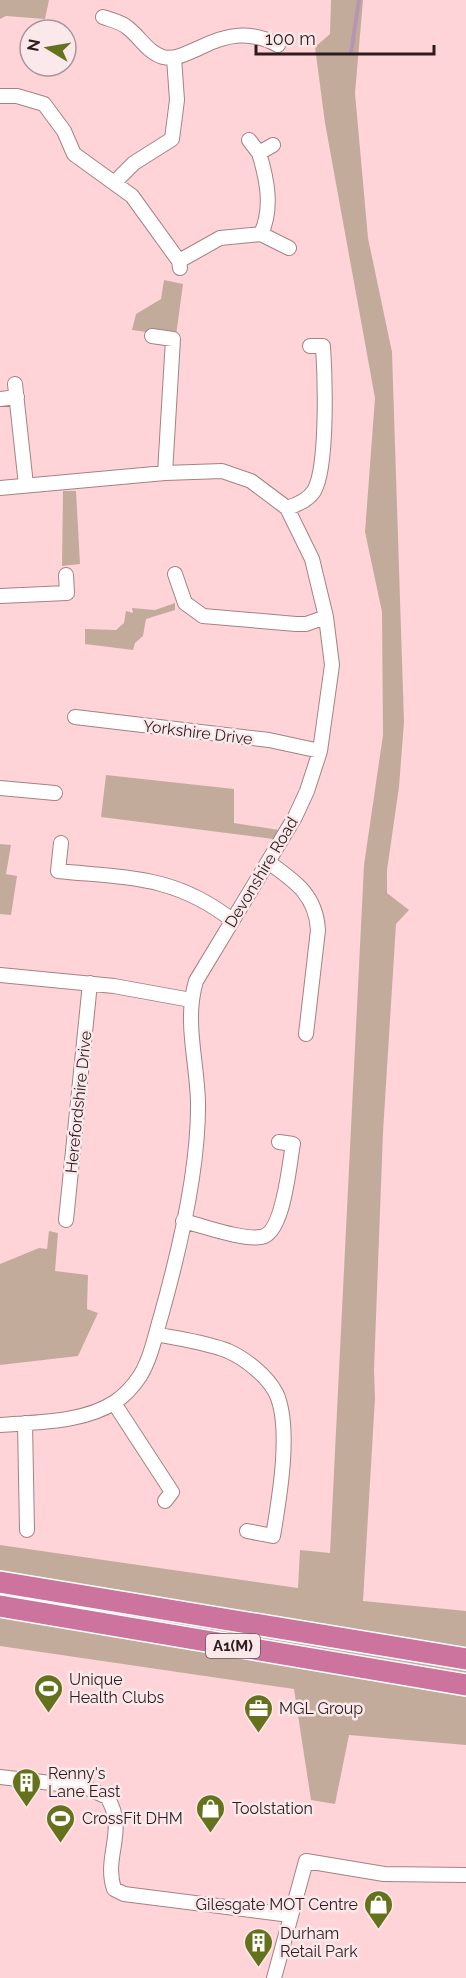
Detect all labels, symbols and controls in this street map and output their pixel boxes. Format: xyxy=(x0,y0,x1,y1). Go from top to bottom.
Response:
north arrow xyxy=(18,18,78,78)
scale bar xyxy=(256,18,434,56)
text: 100 m xyxy=(265,28,316,49)
text: N xyxy=(23,37,44,53)
street label: Yorkshire Drive xyxy=(142,716,254,749)
street label: Devonshire Road xyxy=(221,814,302,931)
street label: Herefordshire Drive xyxy=(62,1030,95,1174)
road number: A1(M) xyxy=(206,1634,260,1658)
place label: Unique Health Clubs xyxy=(69,1670,165,1707)
sports icon: Unique Health Clubs xyxy=(32,1672,64,1714)
office icon: MGL Group xyxy=(242,1692,274,1734)
place label: MGL Group xyxy=(279,1699,363,1718)
place label: Renny's Lane East xyxy=(48,1764,121,1801)
building icon: Renny's Lane East xyxy=(11,1766,43,1808)
shop icon: Toolstation xyxy=(195,1792,227,1834)
place label: Toolstation xyxy=(232,1799,313,1818)
sports icon: CrossFit DHM xyxy=(45,1802,77,1844)
place label: CrossFit DHM xyxy=(82,1809,183,1828)
shop icon: Gilesgate MOT Centre xyxy=(363,1888,395,1930)
place label: Gilesgate MOT Centre xyxy=(196,1895,358,1914)
place label: Durham Retail Park xyxy=(280,1924,358,1961)
building icon: Durham Retail Park xyxy=(243,1926,275,1968)

